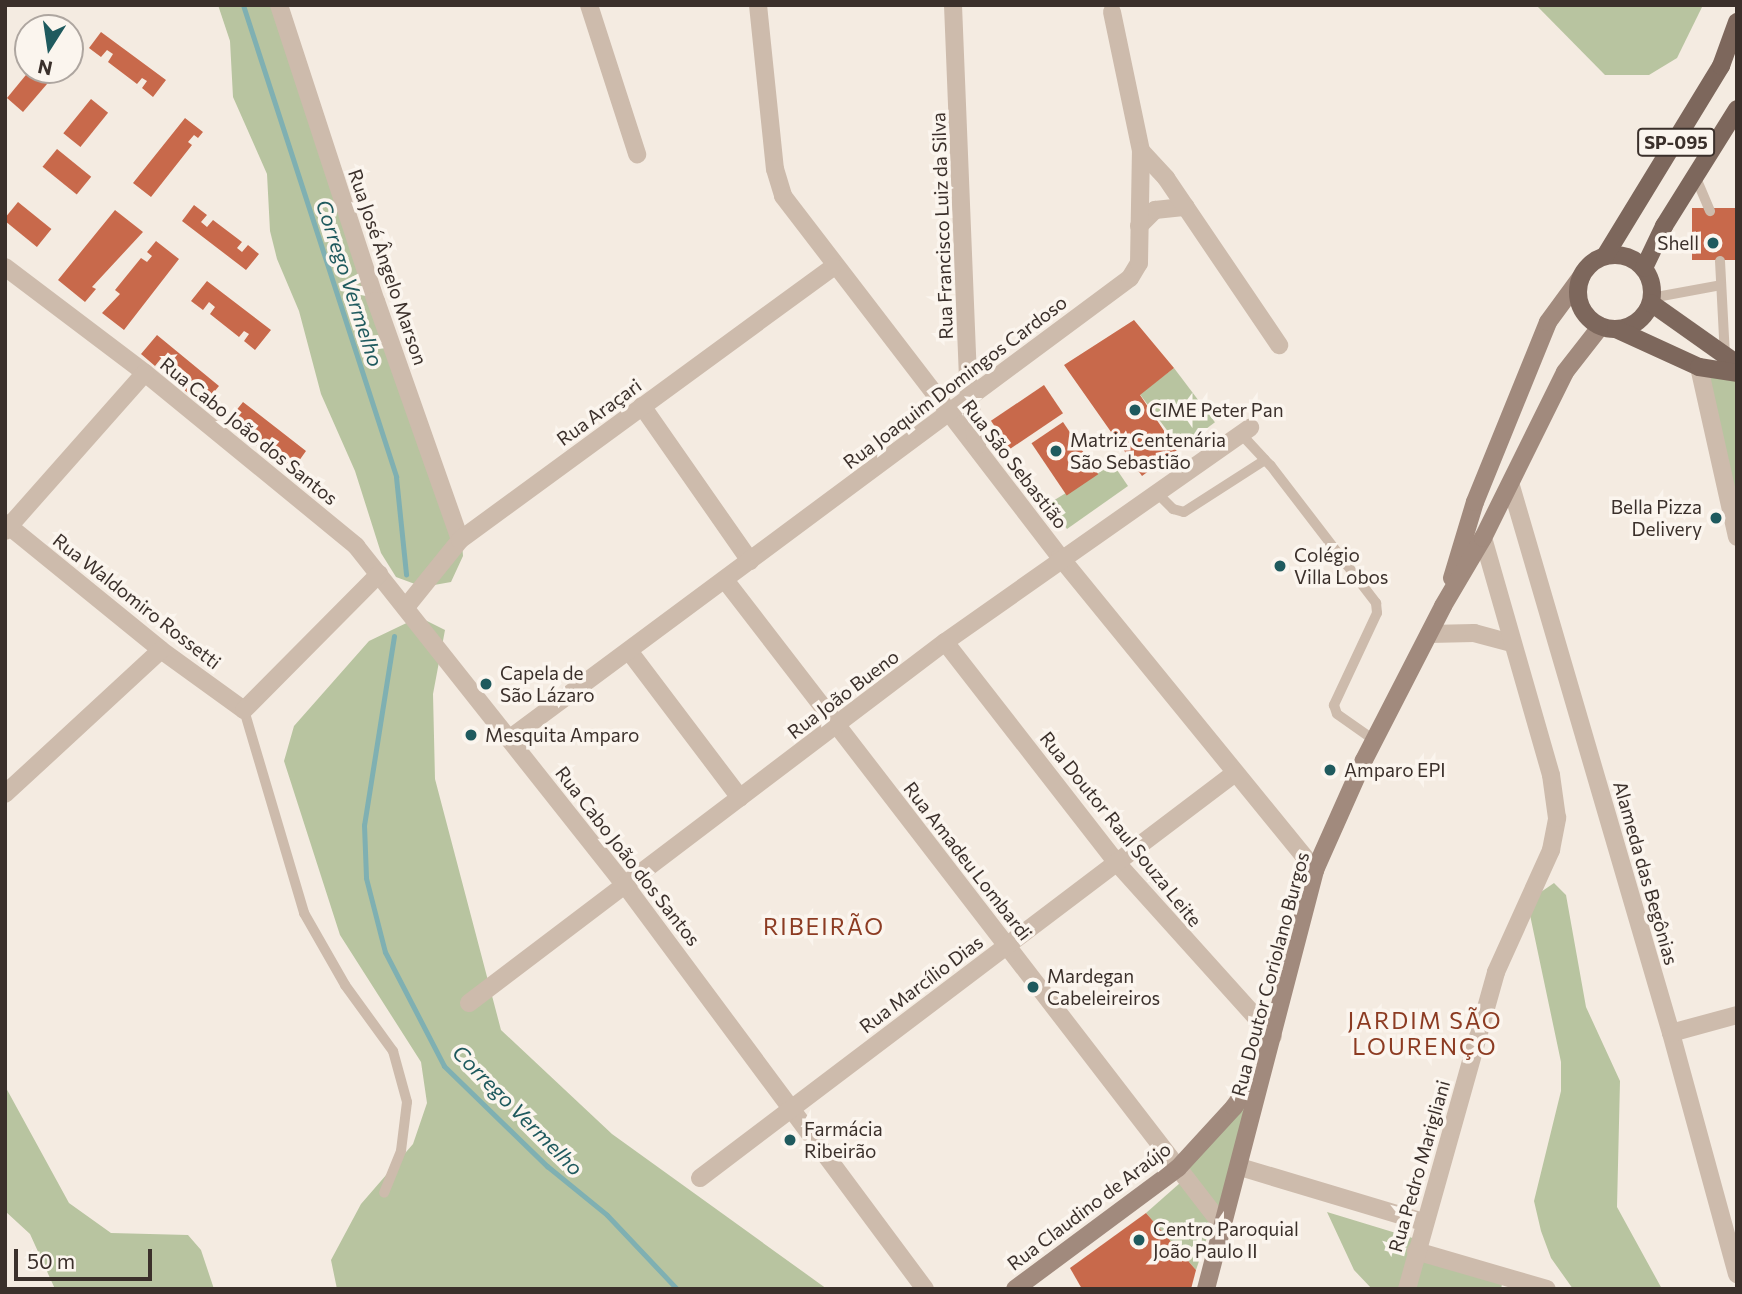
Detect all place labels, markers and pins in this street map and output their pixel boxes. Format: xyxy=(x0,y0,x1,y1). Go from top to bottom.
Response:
place label: Shell xyxy=(1657,232,1699,254)
marker: Shell xyxy=(1705,235,1721,251)
place label: CIME Peter Pan xyxy=(1149,399,1284,421)
marker: CIME Peter Pan xyxy=(1127,402,1143,418)
place label: Matriz Centenária São Sebastião xyxy=(1070,429,1226,473)
marker: Matriz Centenária São Sebastião xyxy=(1048,443,1064,459)
place label: Bella Pizza Delivery xyxy=(1611,496,1702,540)
marker: Bella Pizza Delivery xyxy=(1708,510,1724,526)
place label: Colégio Villa Lobos xyxy=(1294,544,1388,588)
marker: Colégio Villa Lobos xyxy=(1272,558,1288,574)
place label: Capela de São Lázaro xyxy=(500,662,595,706)
marker: Capela de São Lázaro xyxy=(478,676,494,692)
place label: Mesquita Amparo xyxy=(485,724,639,746)
marker: Mesquita Amparo xyxy=(463,727,479,743)
place label: Amparo EPI xyxy=(1344,759,1446,781)
marker: Amparo EPI xyxy=(1322,762,1338,778)
place label: Mardegan Cabeleireiros xyxy=(1047,965,1160,1009)
marker: Mardegan Cabeleireiros xyxy=(1025,979,1041,995)
place label: Farmácia Ribeirão xyxy=(804,1118,883,1162)
marker: Farmácia Ribeirão xyxy=(782,1132,798,1148)
place label: Centro Paroquial João Paulo II xyxy=(1153,1218,1299,1262)
marker: Centro Paroquial João Paulo II xyxy=(1131,1232,1147,1248)

